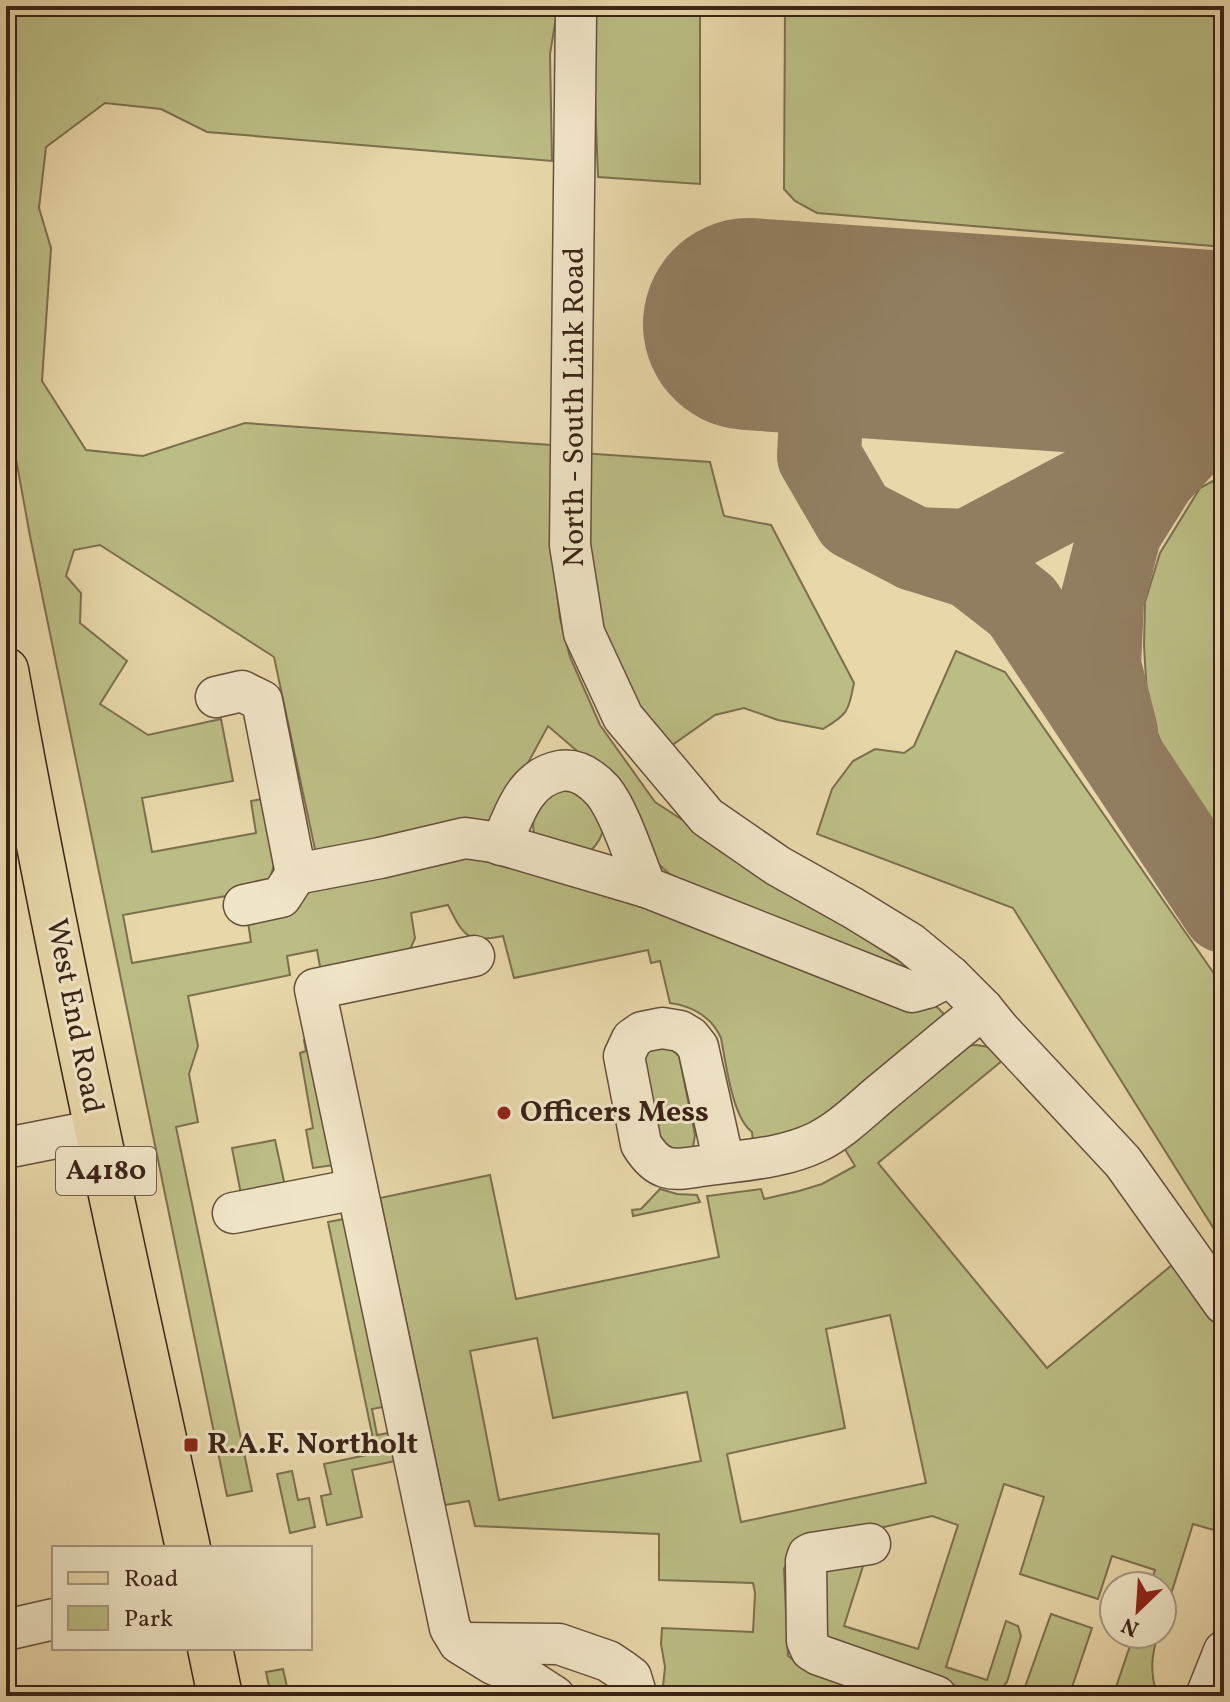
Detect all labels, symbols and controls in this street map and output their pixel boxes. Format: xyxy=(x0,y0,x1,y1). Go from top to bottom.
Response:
street label: North - South Link Road xyxy=(554,247,596,567)
street label: West End Road xyxy=(35,915,113,1117)
place label: Officers Mess xyxy=(520,1092,709,1134)
marker: Officers Mess xyxy=(495,1104,513,1122)
road number: A4180 xyxy=(56,1147,156,1195)
place label: R.A.F. Northolt xyxy=(207,1424,418,1466)
marker: R.A.F. Northolt xyxy=(182,1436,200,1454)
legend xyxy=(52,1546,312,1650)
text: Road xyxy=(124,1563,178,1597)
north arrow xyxy=(1098,1570,1178,1650)
text: Park xyxy=(124,1603,173,1637)
text: N xyxy=(1117,1608,1144,1643)

